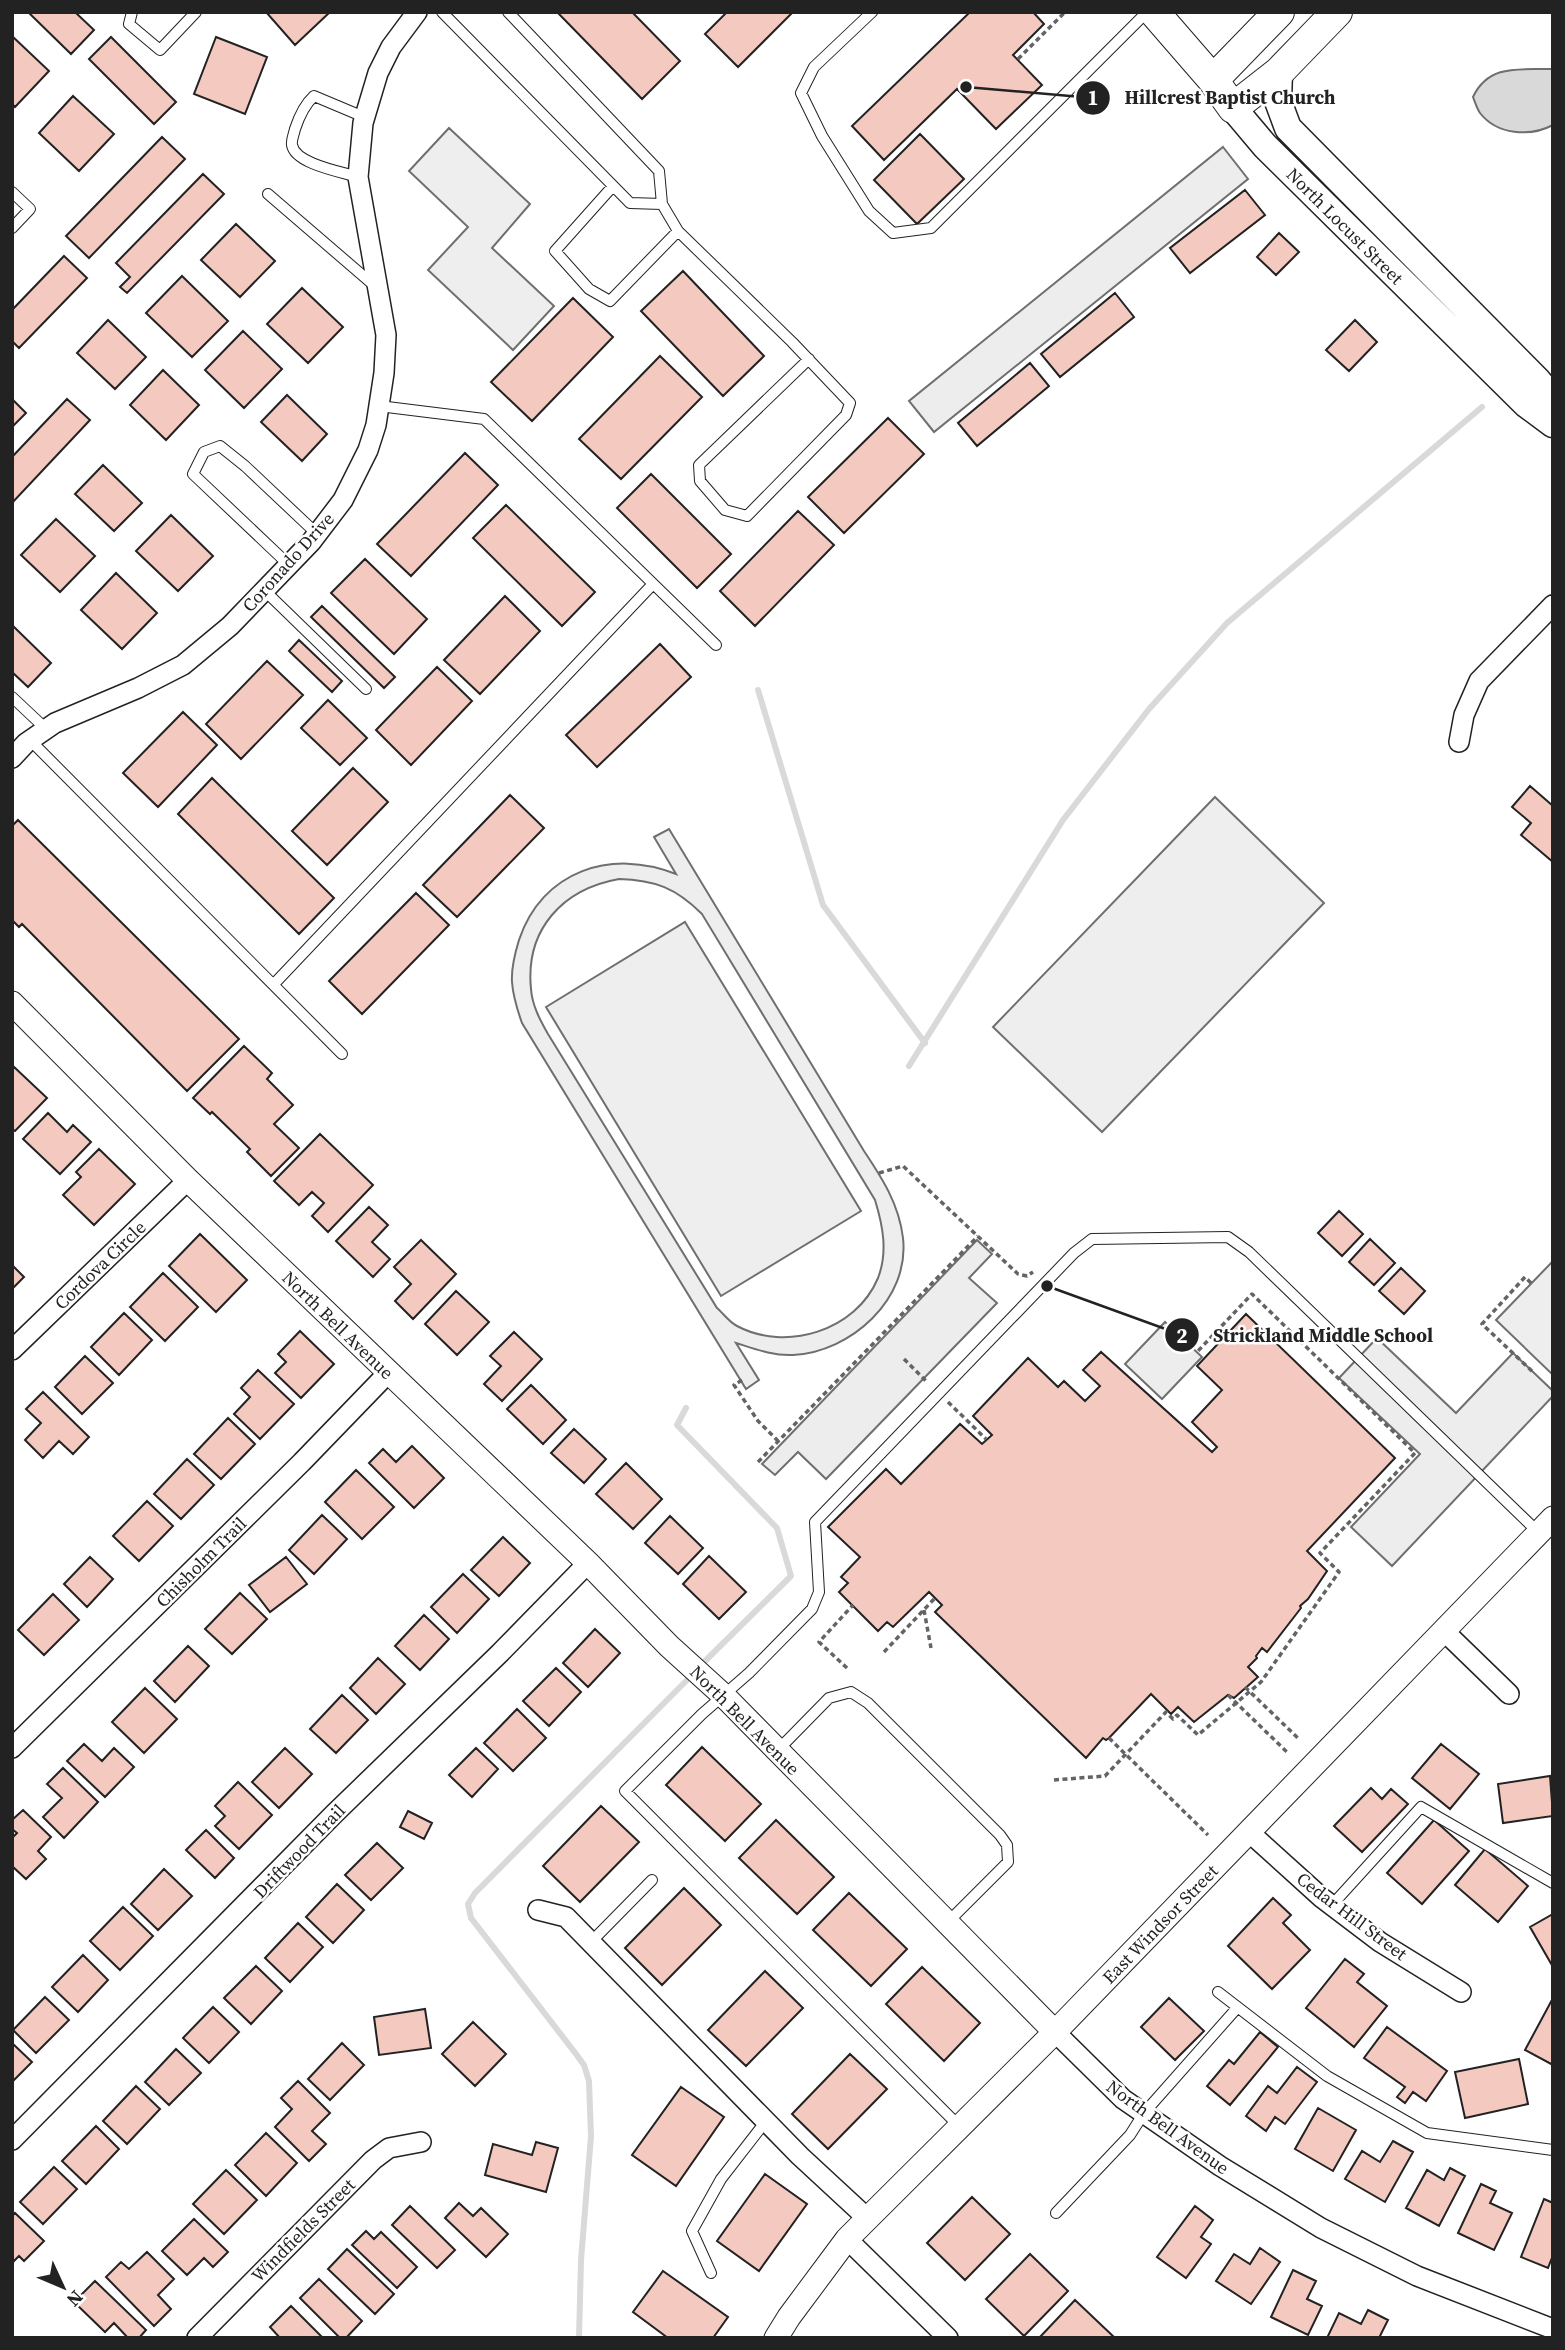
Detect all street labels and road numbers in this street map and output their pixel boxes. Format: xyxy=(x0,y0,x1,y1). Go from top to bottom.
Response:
street label: North Locust Street xyxy=(1281,162,1409,290)
street label: Coronado Drive xyxy=(236,507,340,617)
street label: Cordova Circle xyxy=(49,1215,151,1315)
street label: North Bell Avenue xyxy=(277,1265,399,1385)
street label: Chisholm Trail xyxy=(150,1511,252,1613)
street label: North Bell Avenue xyxy=(685,1660,805,1780)
street label: Driftwood Trail xyxy=(248,1798,350,1904)
street label: East Windsor Street xyxy=(1097,1859,1224,1989)
street label: Cedar Hill Street xyxy=(1292,1866,1413,1966)
street label: North Bell Avenue xyxy=(1102,2074,1234,2180)
street label: Windfields Street xyxy=(246,2172,361,2287)

